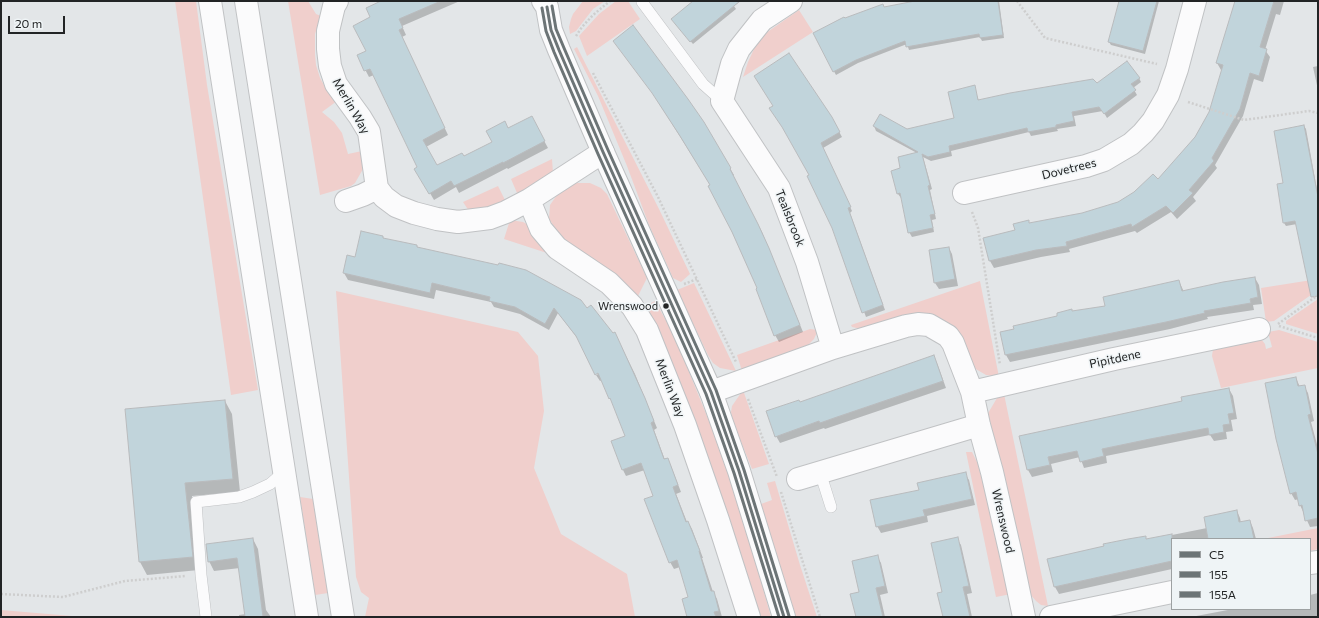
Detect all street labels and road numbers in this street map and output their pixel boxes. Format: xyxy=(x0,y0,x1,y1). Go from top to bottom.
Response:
street label: Merlin Way xyxy=(329,76,373,136)
street label: Dovetrees xyxy=(1040,155,1098,183)
street label: Tealsbrook xyxy=(772,187,808,249)
street label: Pipitdene xyxy=(1088,347,1142,371)
street label: Merlin Way xyxy=(652,357,688,419)
street label: Wrenswood xyxy=(989,488,1017,554)

